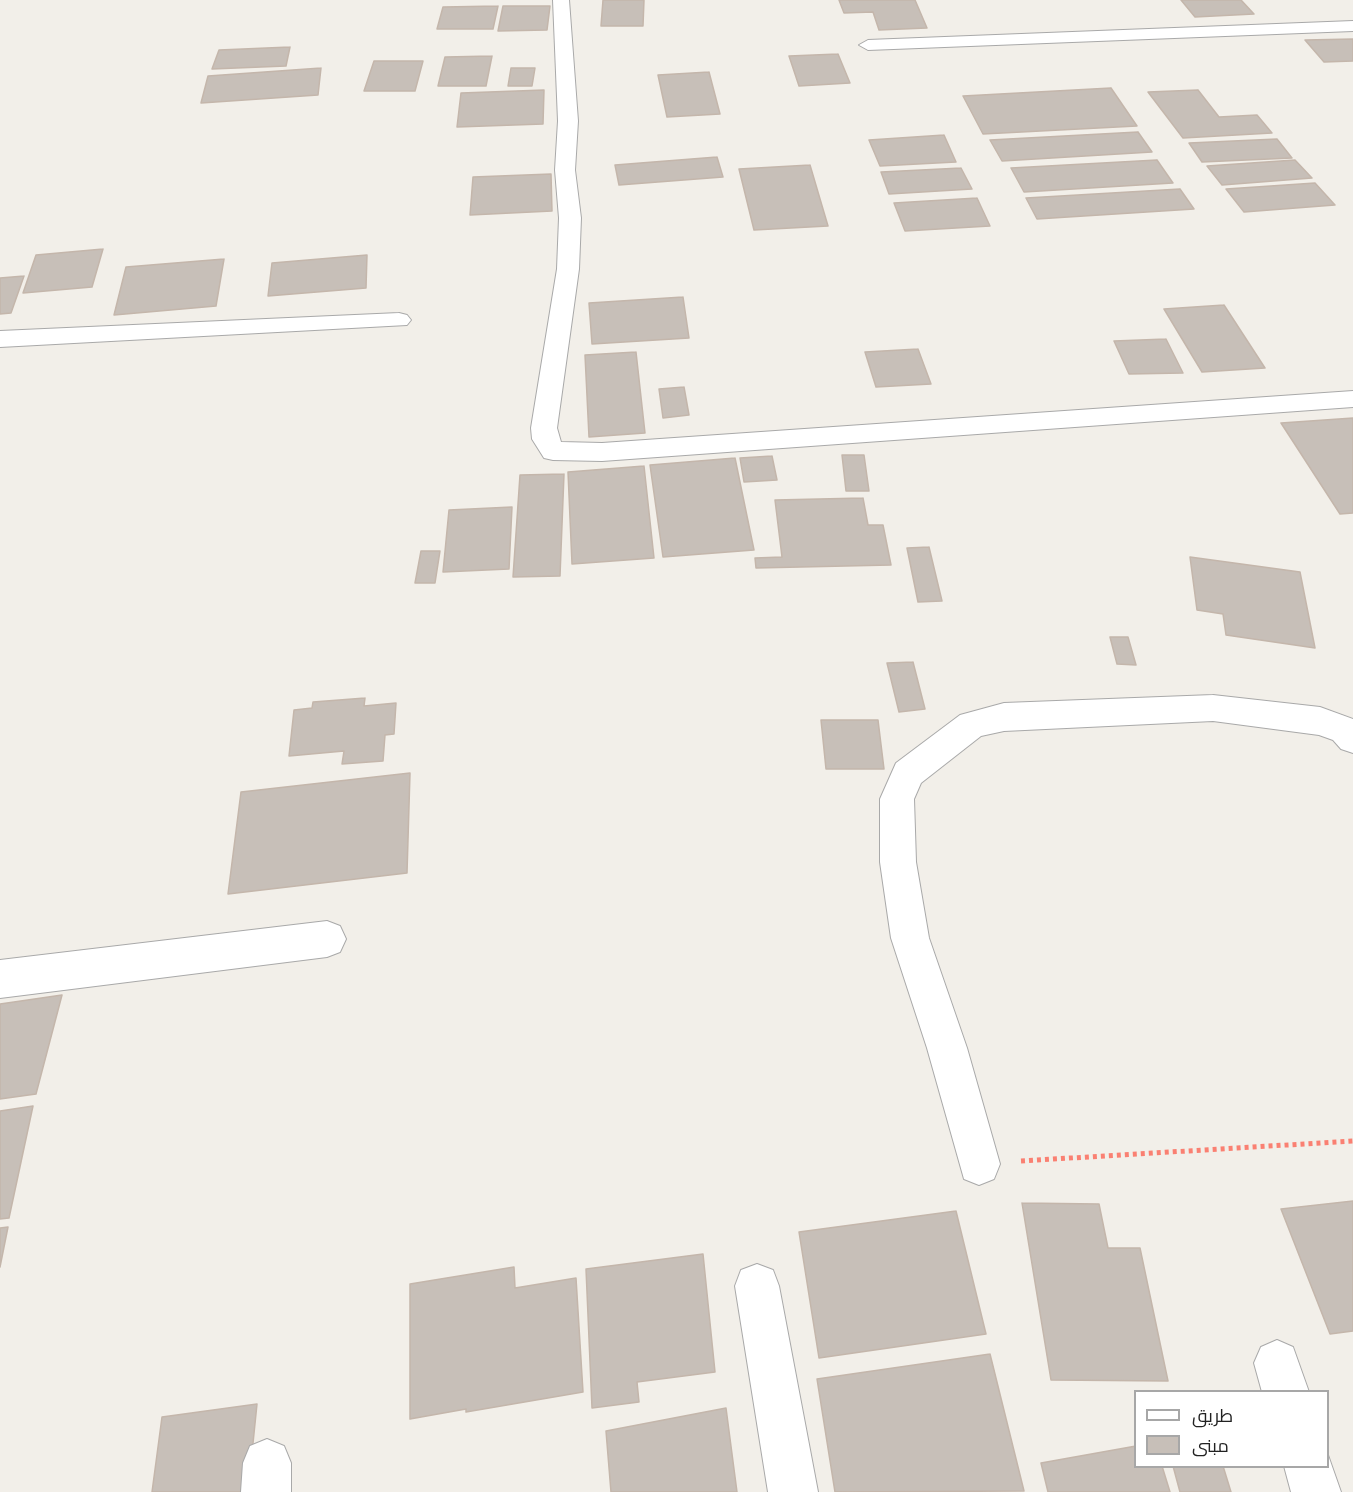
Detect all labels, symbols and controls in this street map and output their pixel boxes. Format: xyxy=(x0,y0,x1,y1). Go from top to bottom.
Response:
legend xyxy=(1134,1390,1329,1468)
text: طريق xyxy=(1192,1404,1233,1427)
text: مبنى xyxy=(1192,1434,1229,1457)

